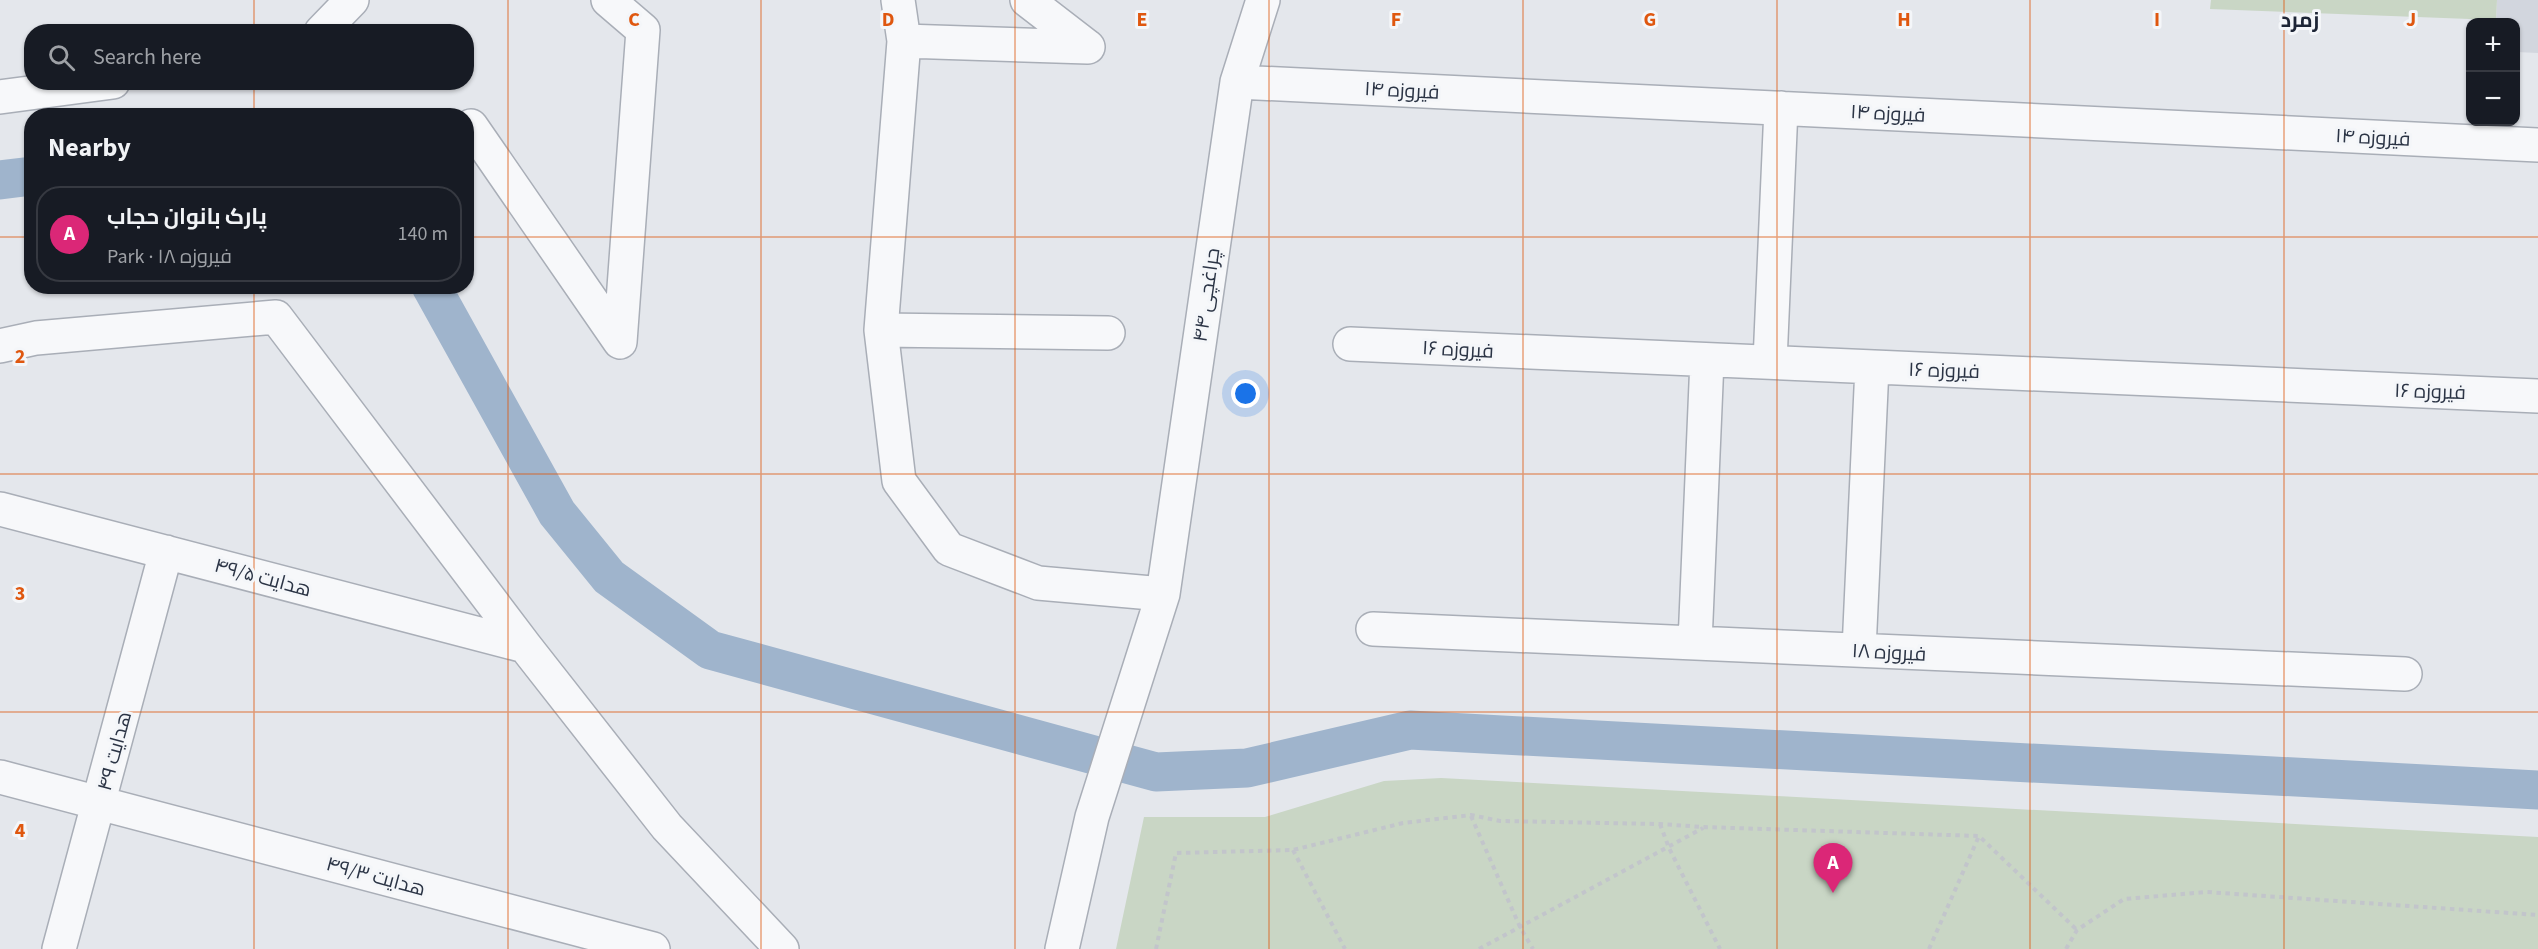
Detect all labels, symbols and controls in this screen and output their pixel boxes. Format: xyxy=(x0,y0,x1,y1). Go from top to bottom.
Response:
district label: زمرد xyxy=(2281,5,2319,35)
text: C xyxy=(628,6,640,34)
text: D xyxy=(882,6,894,34)
text: E xyxy=(1137,6,1147,34)
text: F xyxy=(1391,6,1401,34)
text: G xyxy=(1644,6,1656,34)
text: H xyxy=(1897,6,1911,34)
text: I xyxy=(2154,6,2160,34)
text: J xyxy=(2406,6,2416,34)
map controls xyxy=(2466,18,2520,126)
button: + xyxy=(2466,18,2520,72)
search box xyxy=(24,24,474,90)
icon: search xyxy=(45,41,78,74)
text: Search here xyxy=(93,41,201,73)
button: − xyxy=(2466,72,2520,126)
street label: فیروزه ۱۴ xyxy=(1364,75,1440,107)
street label: فیروزه ۱۴ xyxy=(1850,98,1926,130)
street label: فیروزه ۱۴ xyxy=(2335,122,2411,154)
text: Nearby xyxy=(48,129,131,166)
text: پارک بانوان حجاب xyxy=(107,201,267,233)
text: A xyxy=(64,220,75,248)
text: 140 m xyxy=(398,220,448,248)
text: Park · فیروزه ۱۸ xyxy=(107,243,232,271)
street label: چراغچی ۴۴ xyxy=(1187,246,1227,344)
street label: فیروزه ۱۶ xyxy=(1421,334,1494,366)
text: 2 xyxy=(15,343,25,371)
street label: فیروزه ۱۶ xyxy=(1908,356,1980,386)
street label: فیروزه ۱۶ xyxy=(2394,377,2466,407)
your location xyxy=(1231,379,1260,408)
street label: هدایت ۴۹/۵ xyxy=(211,552,314,604)
text: 3 xyxy=(15,580,25,608)
street label: فیروزه ۱۸ xyxy=(1851,637,1927,669)
street label: هدایت ۴۹ xyxy=(91,708,139,794)
text: 4 xyxy=(15,817,26,845)
pin: A xyxy=(1814,844,1852,893)
street label: هدایت ۴۹/۳ xyxy=(323,850,429,904)

